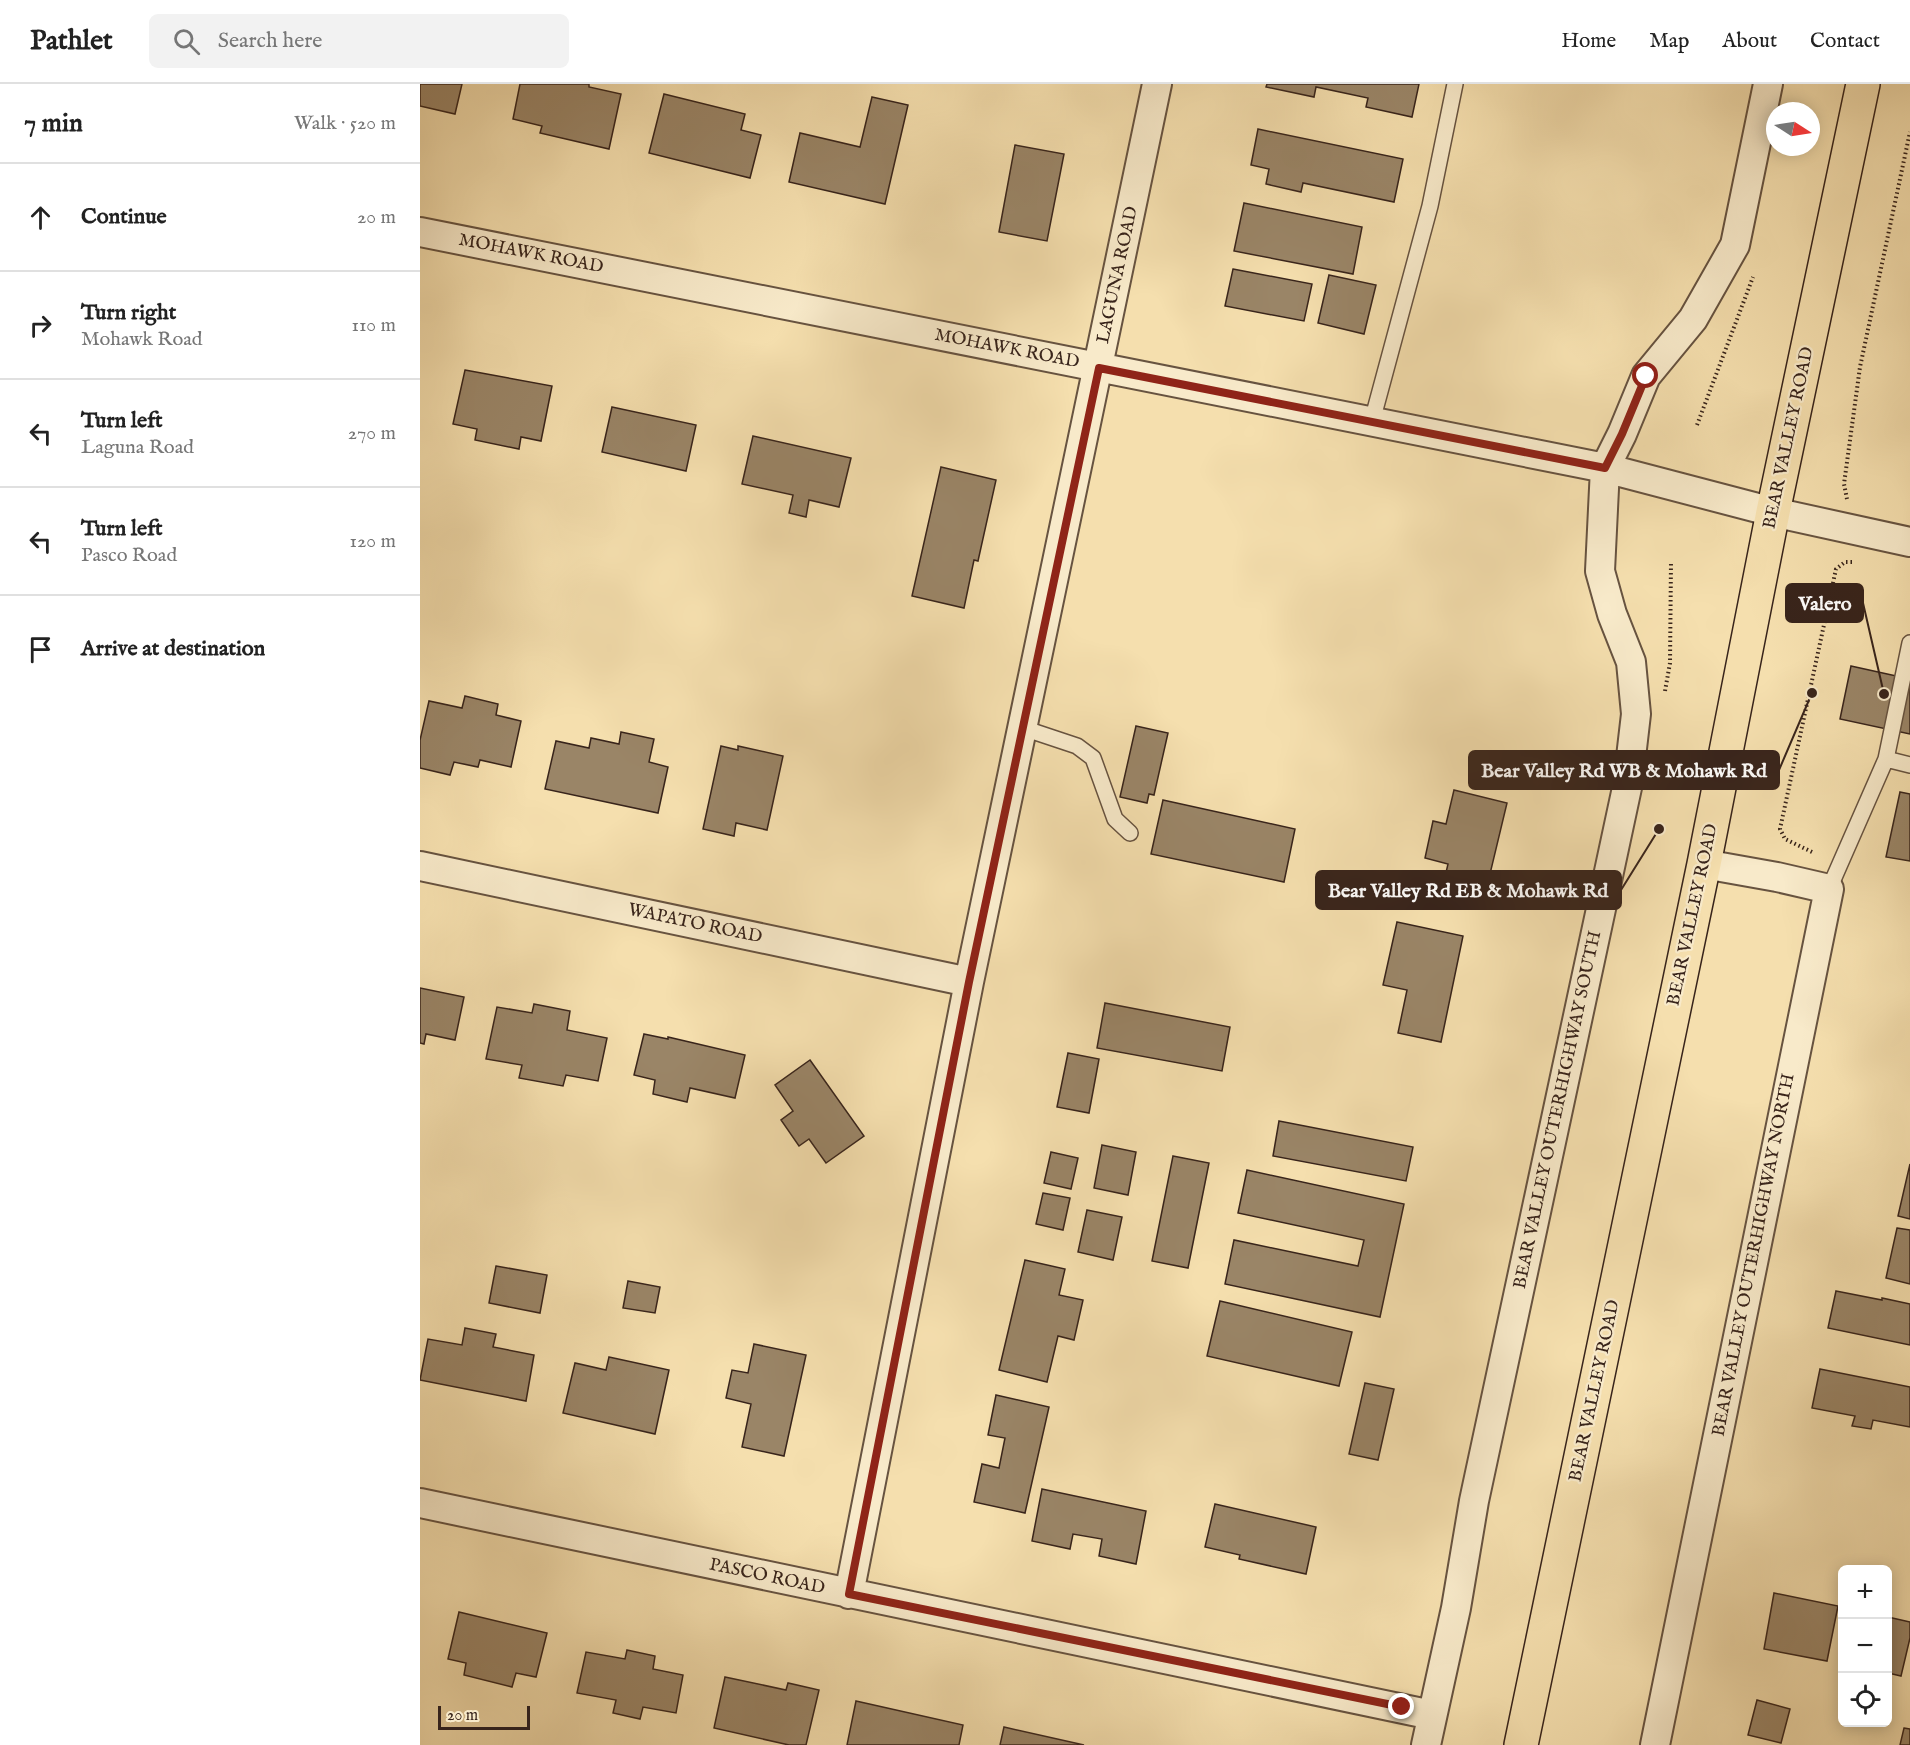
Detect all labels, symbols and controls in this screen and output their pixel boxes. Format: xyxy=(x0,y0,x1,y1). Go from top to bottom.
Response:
search box xyxy=(149,14,569,68)
text: Pathlet xyxy=(30,24,113,59)
icon: search xyxy=(170,25,203,58)
text: Search here xyxy=(218,27,322,55)
text: Home xyxy=(1561,28,1616,55)
text: Map xyxy=(1649,28,1689,55)
text: About xyxy=(1722,28,1777,55)
text: Contact xyxy=(1810,28,1880,55)
north arrow xyxy=(1766,102,1820,156)
text: 7 min xyxy=(24,107,83,140)
text: Walk · 520 m xyxy=(294,111,396,136)
icon: ahead xyxy=(24,201,57,234)
text: Continue xyxy=(81,203,167,231)
street label: LAGUNA ROAD xyxy=(1092,204,1144,346)
text: 20 m xyxy=(357,205,396,230)
street label: MOHAWK ROAD xyxy=(457,229,605,279)
text: Turn right xyxy=(81,299,176,327)
icon: right xyxy=(24,309,57,342)
text: 110 m xyxy=(352,313,396,338)
street label: MOHAWK ROAD xyxy=(933,324,1081,374)
text: Mohawk Road xyxy=(81,327,203,352)
street label: BEAR VALLEY ROAD xyxy=(1758,345,1820,531)
route start xyxy=(1632,362,1658,388)
text: Turn left xyxy=(81,407,163,435)
icon: left xyxy=(24,417,57,450)
text: 270 m xyxy=(348,421,396,446)
text: Laguna Road xyxy=(81,435,194,460)
text: Turn left xyxy=(81,515,163,543)
icon: left xyxy=(24,525,57,558)
text: 120 m xyxy=(350,529,396,554)
text: Pasco Road xyxy=(81,543,177,568)
callout: Valero xyxy=(1786,584,1863,622)
text: Valero xyxy=(1797,592,1852,617)
icon: arrive xyxy=(24,633,57,666)
text: Arrive at destination xyxy=(81,635,265,663)
callout: Bear Valley Rd WB & Mohawk Rd xyxy=(1469,751,1779,789)
text: Bear Valley Rd WB & Mohawk Rd xyxy=(1481,759,1768,784)
street label: BEAR VALLEY ROAD xyxy=(1662,822,1724,1008)
callout: Bear Valley Rd EB & Mohawk Rd xyxy=(1316,871,1621,909)
text: Bear Valley Rd EB & Mohawk Rd xyxy=(1328,879,1610,904)
street label: WAPATO ROAD xyxy=(626,899,764,949)
street label: BEAR VALLEY OUTERHIGHWAY SOUTH xyxy=(1509,929,1607,1291)
street label: BEAR VALLEY OUTERHIGHWAY NORTH xyxy=(1707,1071,1801,1439)
street label: BEAR VALLEY ROAD xyxy=(1564,1298,1626,1484)
street label: PASCO ROAD xyxy=(707,1554,827,1600)
map controls xyxy=(1838,1565,1892,1727)
button: + xyxy=(1838,1565,1892,1619)
button: − xyxy=(1838,1619,1892,1673)
button: locate xyxy=(1838,1673,1892,1727)
route end xyxy=(1388,1693,1414,1719)
scale bar xyxy=(438,1703,530,1730)
text: 20 m xyxy=(447,1706,478,1726)

